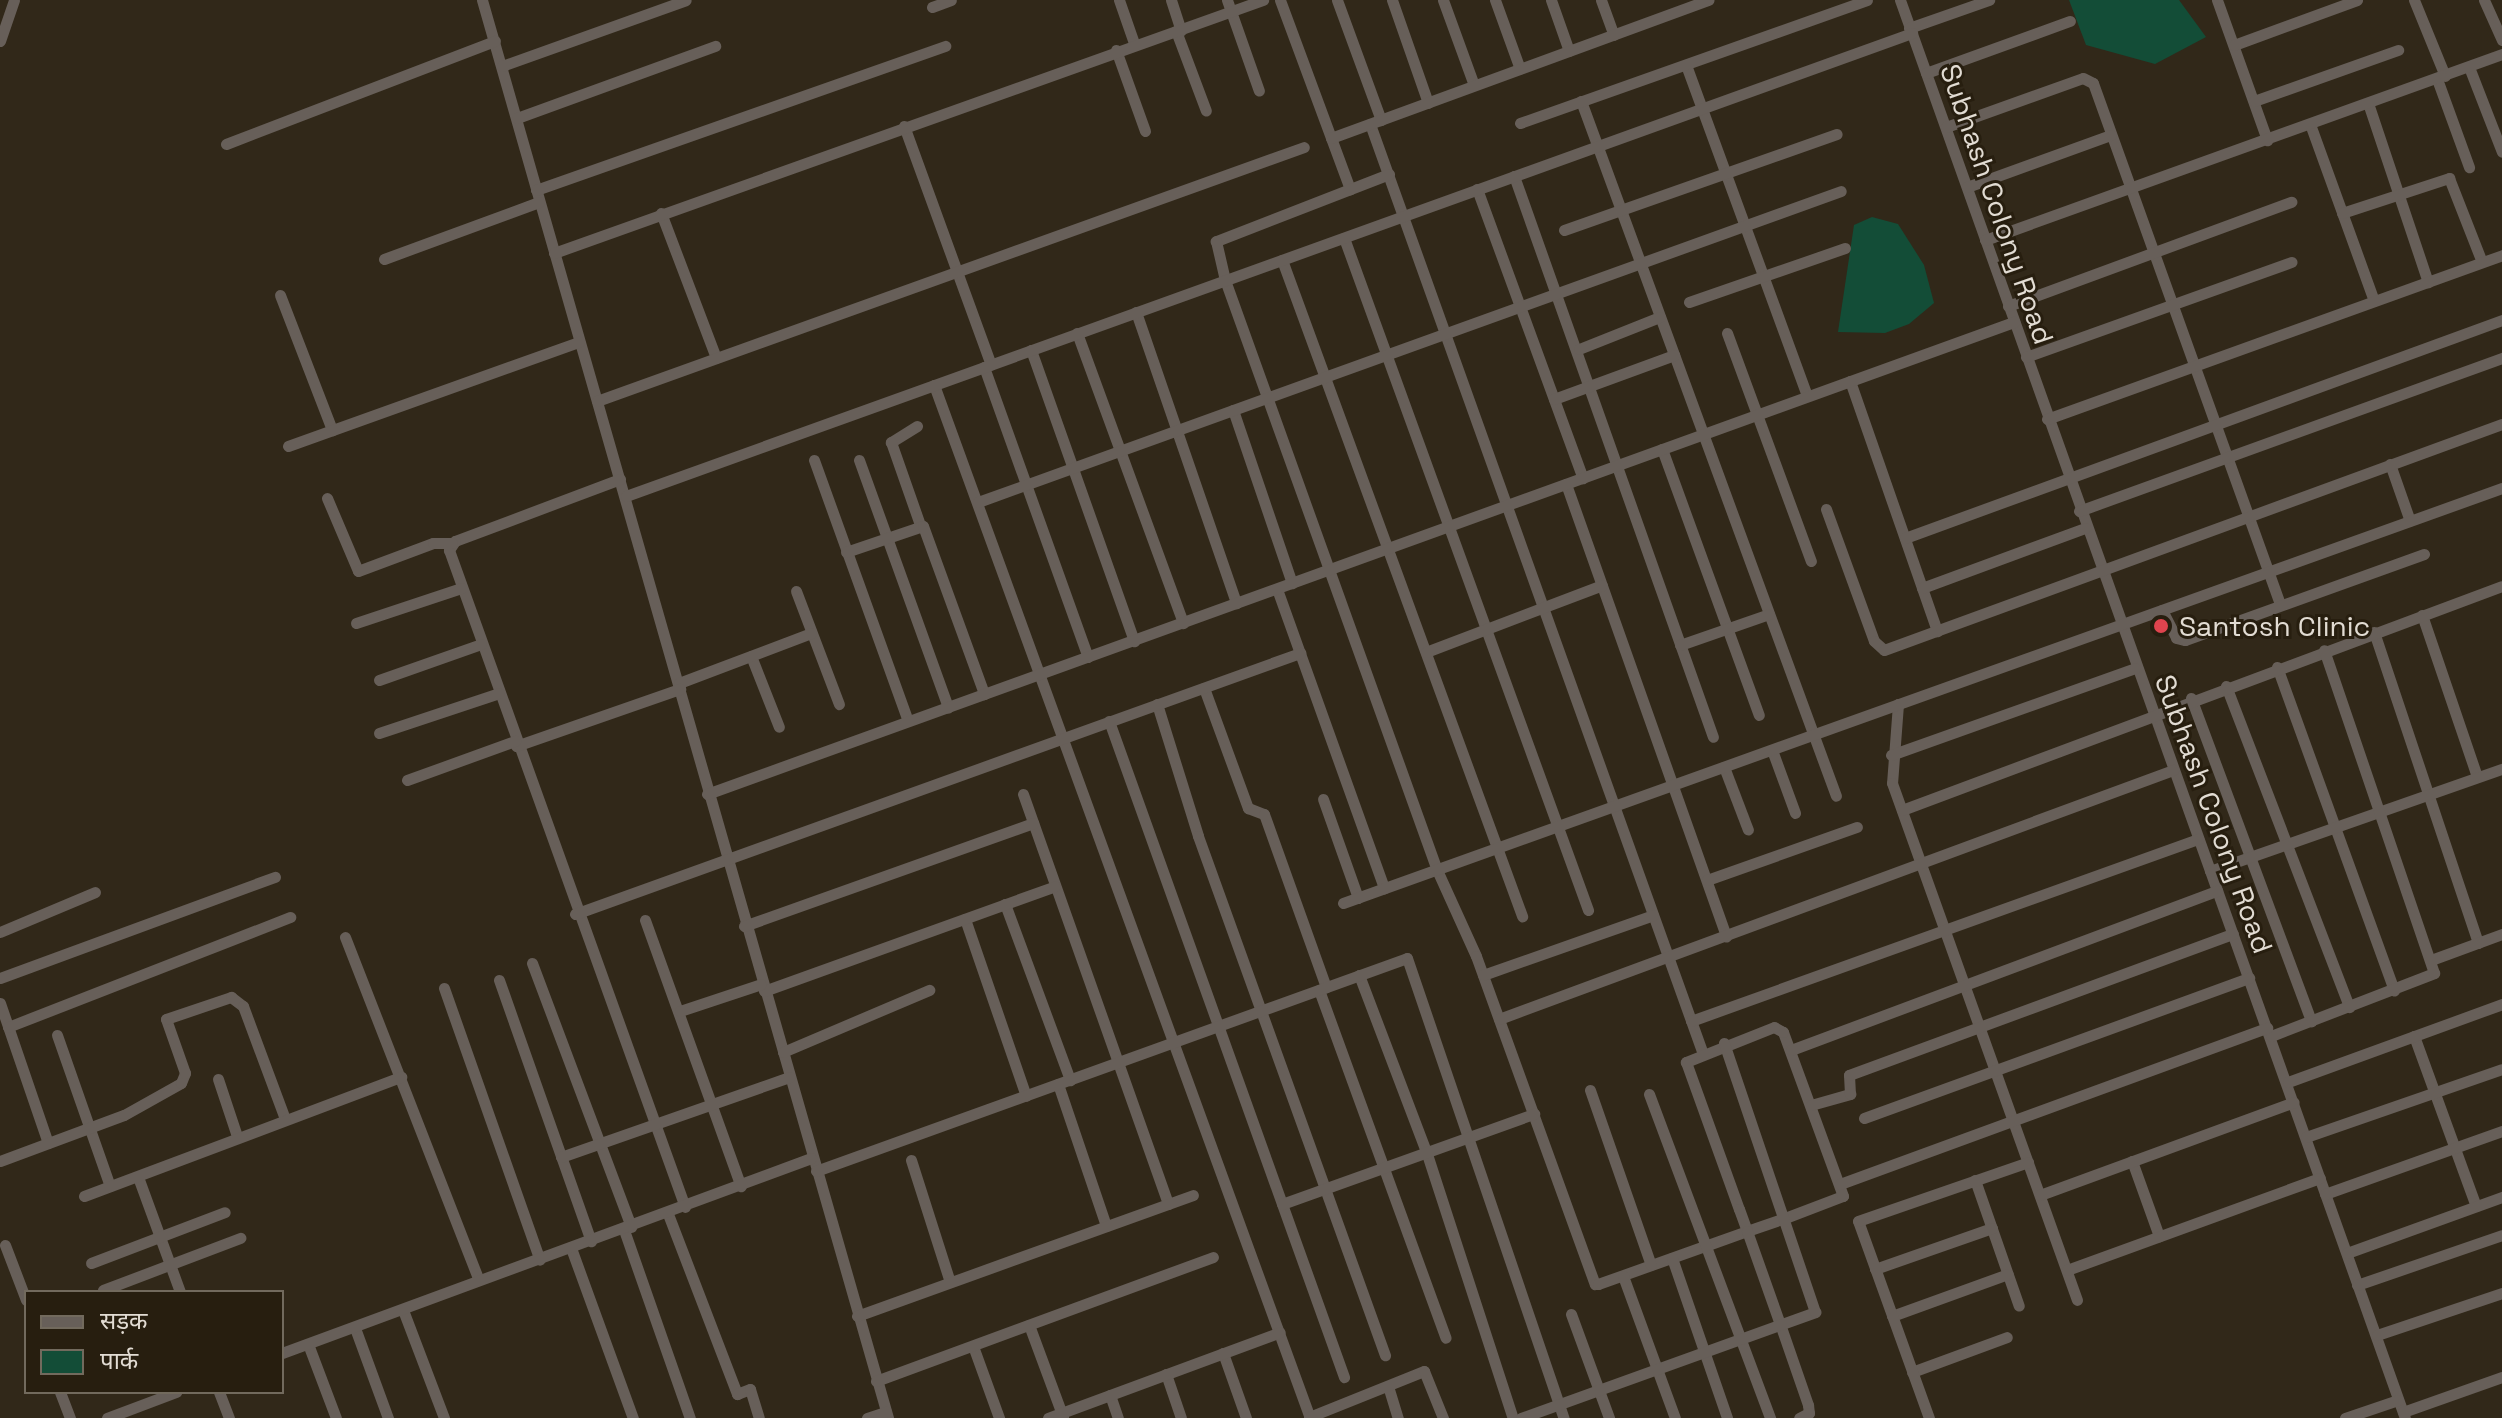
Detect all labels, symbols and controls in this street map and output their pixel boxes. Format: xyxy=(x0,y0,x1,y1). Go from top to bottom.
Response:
street label: Subhash Colony Road xyxy=(1933,60,2061,348)
place label: Santosh Clinic xyxy=(2179,609,2370,643)
marker: Santosh Clinic xyxy=(2150,615,2172,637)
street label: Subhash Colony Road xyxy=(2148,670,2280,958)
legend xyxy=(24,1290,284,1394)
text: सड़क xyxy=(100,1305,148,1336)
text: पार्क xyxy=(100,1345,138,1376)

